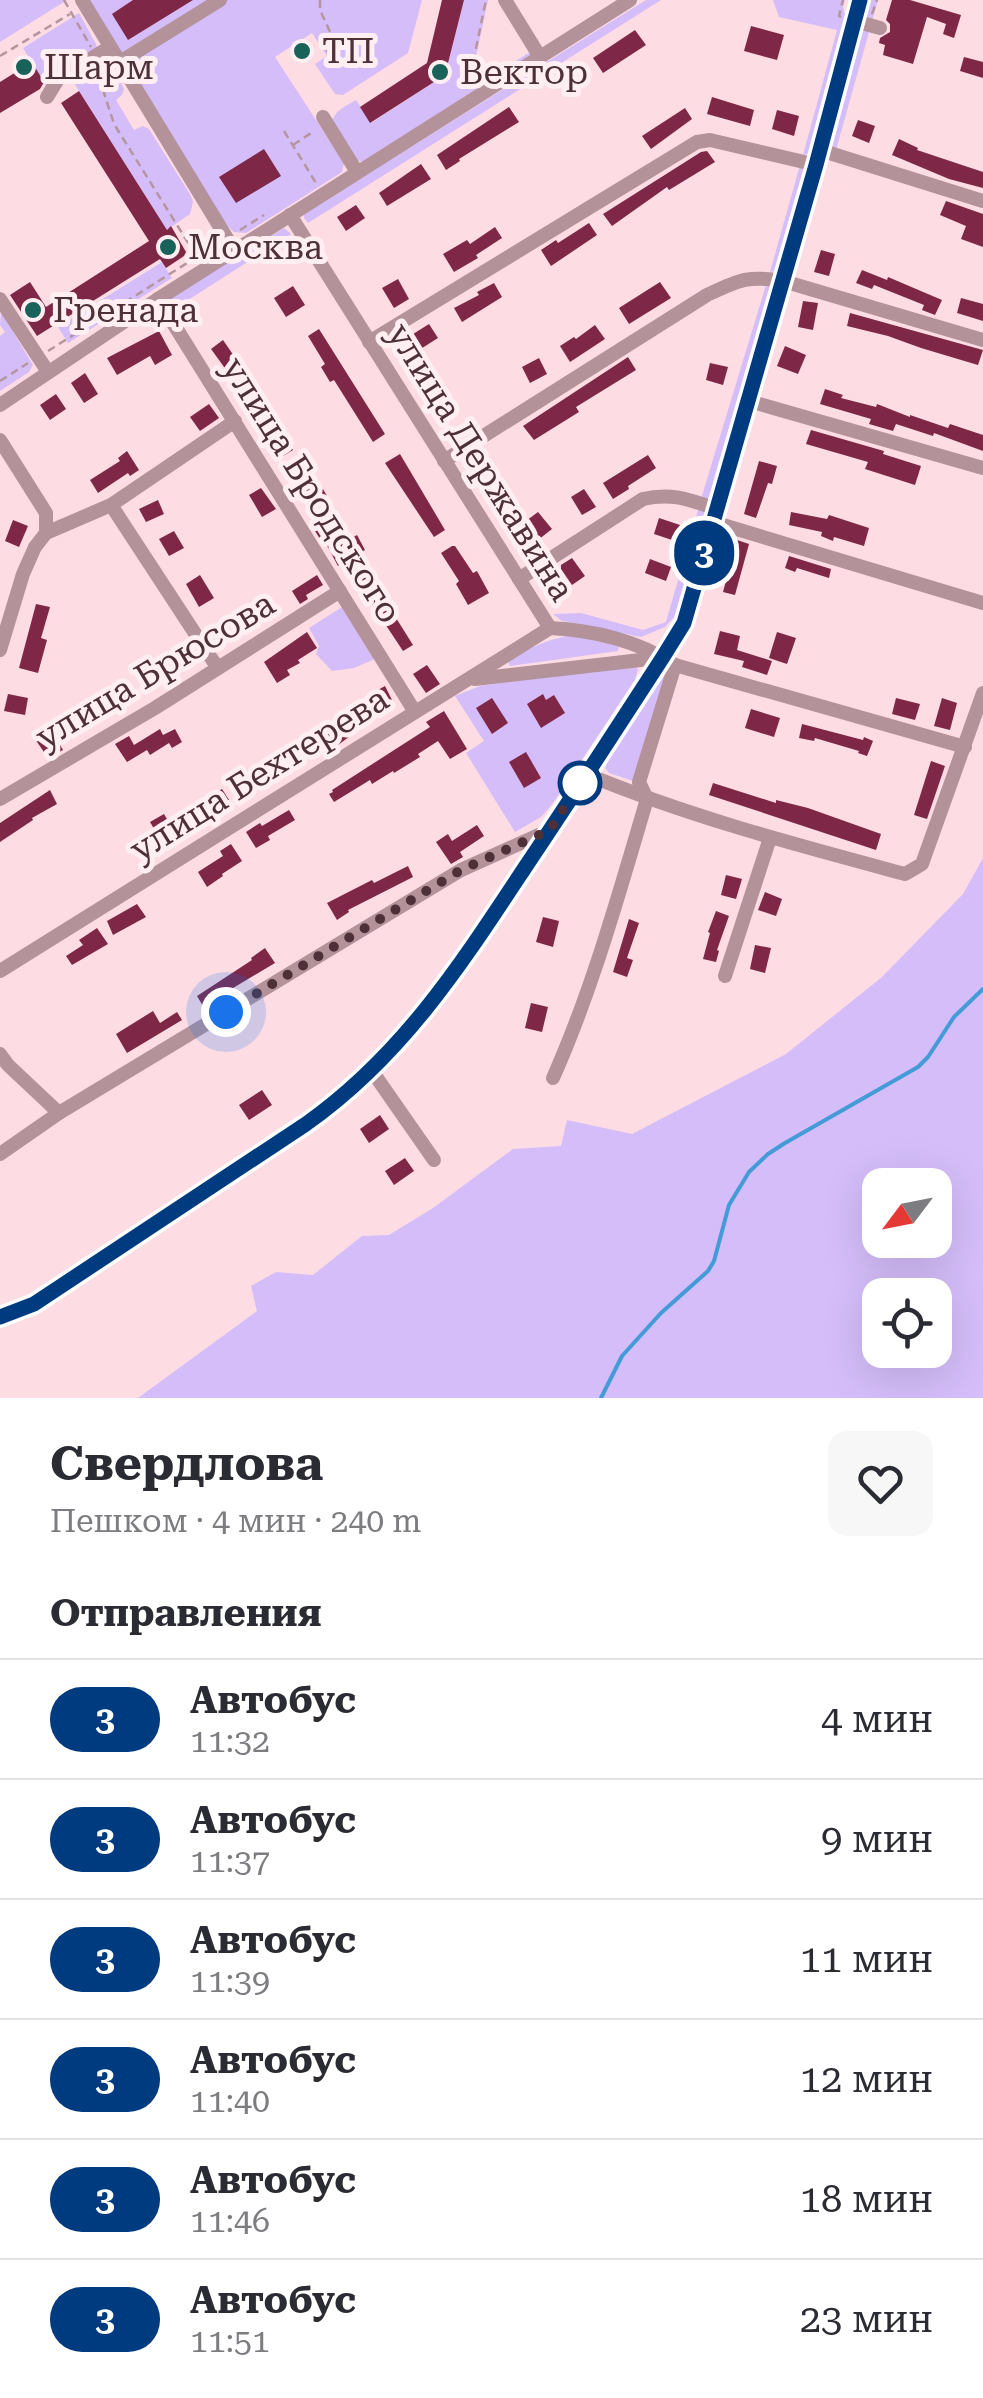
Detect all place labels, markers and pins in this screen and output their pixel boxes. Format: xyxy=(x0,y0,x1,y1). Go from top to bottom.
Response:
place label: ТП xyxy=(322,31,374,72)
marker: ТП xyxy=(291,40,313,62)
place label: Шарм xyxy=(44,47,154,88)
place label: Вектор xyxy=(460,52,588,93)
marker: Шарм xyxy=(13,56,35,78)
marker: Вектор xyxy=(429,61,451,83)
place label: Москва xyxy=(188,227,323,268)
marker: Москва xyxy=(157,236,179,258)
place label: Гренада xyxy=(53,290,198,331)
marker: Гренада xyxy=(22,299,44,321)
unlabelled marker xyxy=(559,762,601,804)

